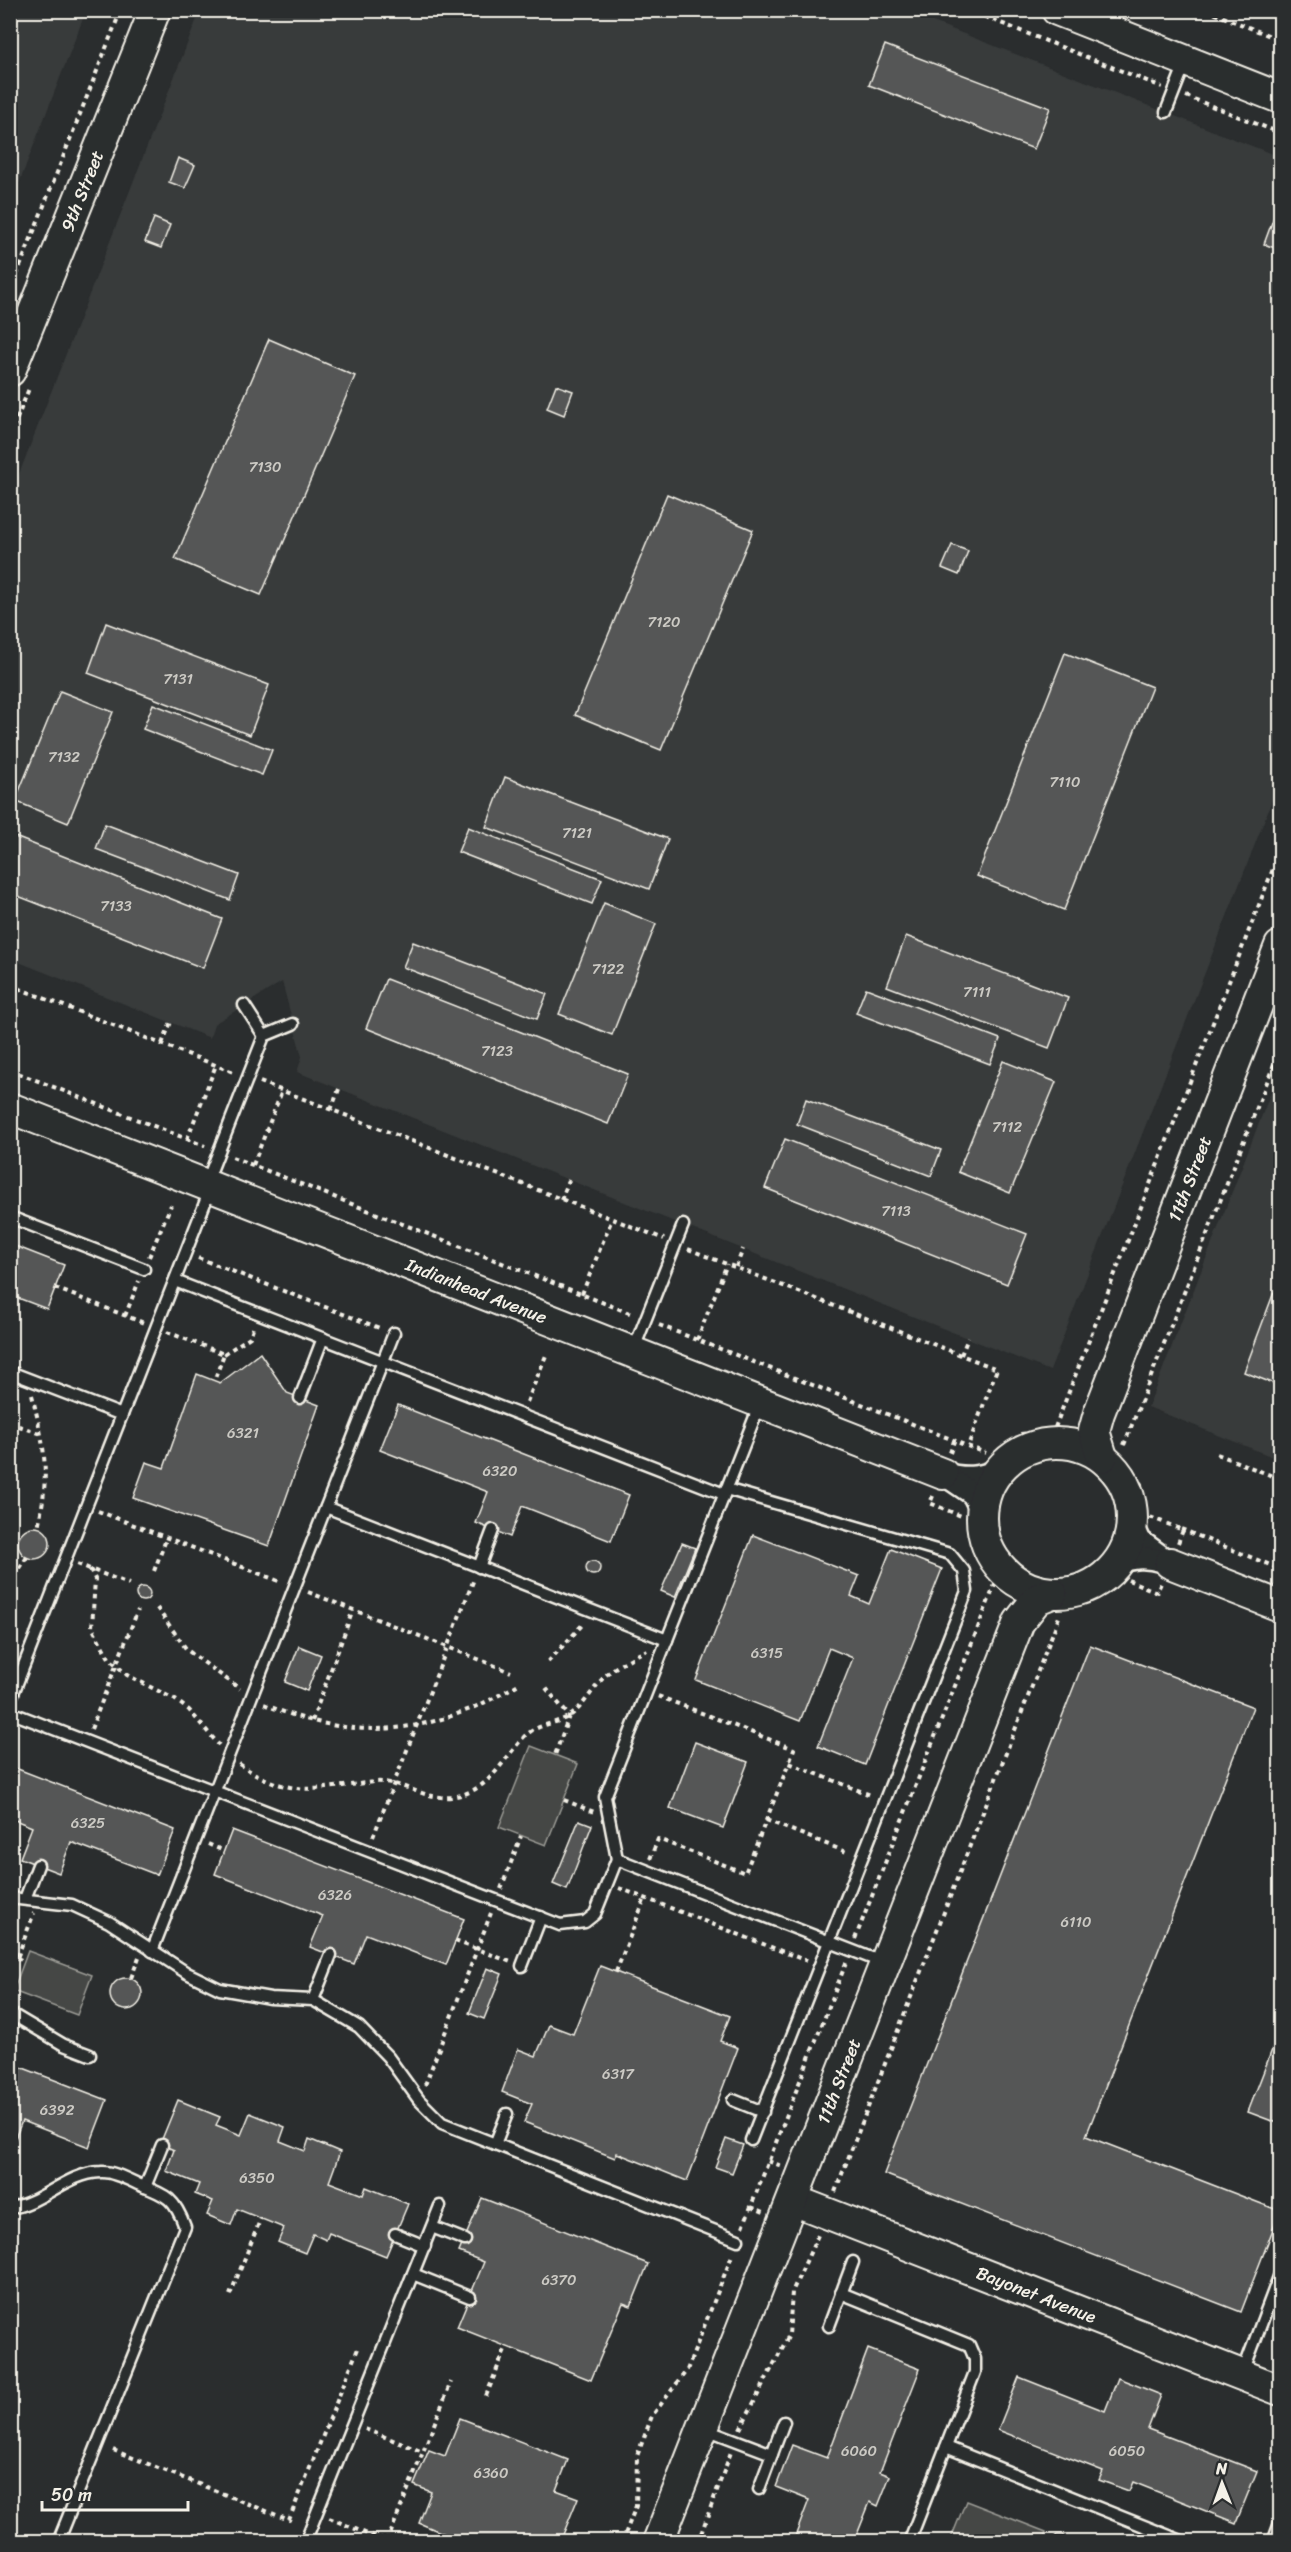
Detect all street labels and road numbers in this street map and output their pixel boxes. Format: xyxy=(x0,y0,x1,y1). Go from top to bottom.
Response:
street label: 9th Street xyxy=(52,145,113,237)
street label: 11th Street xyxy=(1159,1131,1221,1227)
street label: Indianhead Avenue xyxy=(400,1248,552,1333)
street label: 11th Street xyxy=(808,2033,870,2129)
street label: Bayonet Avenue xyxy=(971,2257,1101,2333)

